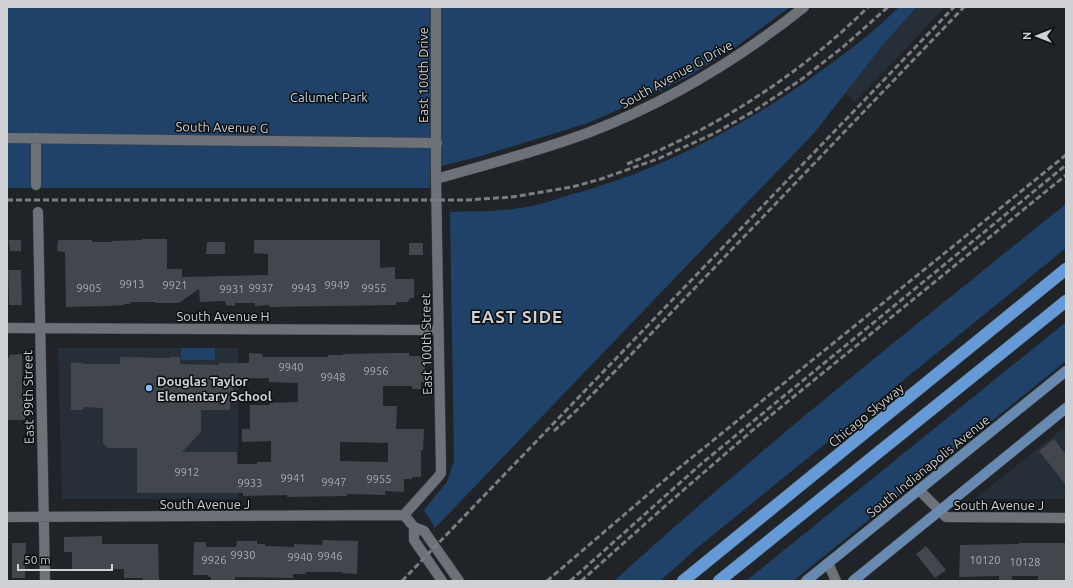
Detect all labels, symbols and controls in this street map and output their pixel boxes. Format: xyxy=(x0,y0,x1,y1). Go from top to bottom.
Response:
north arrow xyxy=(1017,16,1057,56)
street label: East 100th Drive xyxy=(416,27,430,123)
text: N xyxy=(1021,32,1033,40)
street label: South Avenue G Drive xyxy=(617,37,735,111)
park label: Calumet Park xyxy=(290,90,368,104)
street label: South Avenue G xyxy=(176,119,268,135)
house number: 9913 xyxy=(120,278,144,290)
house number: 9921 xyxy=(163,279,187,291)
house number: 9949 xyxy=(325,279,349,291)
house number: 9905 xyxy=(77,282,101,294)
house number: 9937 xyxy=(249,282,273,294)
house number: 9943 xyxy=(292,282,316,294)
house number: 9955 xyxy=(362,282,386,294)
house number: 9931 xyxy=(220,283,244,295)
street label: East 100th Street xyxy=(418,293,434,395)
district label: EAST SIDE xyxy=(471,307,563,326)
street label: South Avenue H xyxy=(176,309,270,323)
street label: East 99th Street xyxy=(20,350,36,444)
house number: 9940 xyxy=(279,361,303,373)
house number: 9956 xyxy=(364,365,388,377)
house number: 9948 xyxy=(321,371,345,383)
place label: Douglas Taylor Elementary School xyxy=(157,374,272,403)
street label: Chicago Skyway xyxy=(826,381,906,449)
marker: Douglas Taylor Elementary School xyxy=(144,383,154,393)
street label: South Indianapolis Avenue xyxy=(864,412,992,520)
house number: 9912 xyxy=(175,466,199,478)
house number: 9941 xyxy=(281,472,305,484)
house number: 9955 xyxy=(367,473,391,485)
house number: 9947 xyxy=(322,476,346,488)
house number: 9933 xyxy=(238,477,262,489)
street label: South Avenue J xyxy=(160,497,250,511)
street label: South Avenue J xyxy=(954,498,1044,512)
scale bar xyxy=(18,546,112,572)
house number: 9930 xyxy=(231,549,255,561)
house number: 9946 xyxy=(318,550,342,562)
house number: 9940 xyxy=(288,551,312,563)
text: 50 m xyxy=(24,553,51,566)
house number: 9926 xyxy=(202,554,226,566)
house number: 10120 xyxy=(969,554,1001,566)
house number: 10128 xyxy=(1009,556,1041,568)

